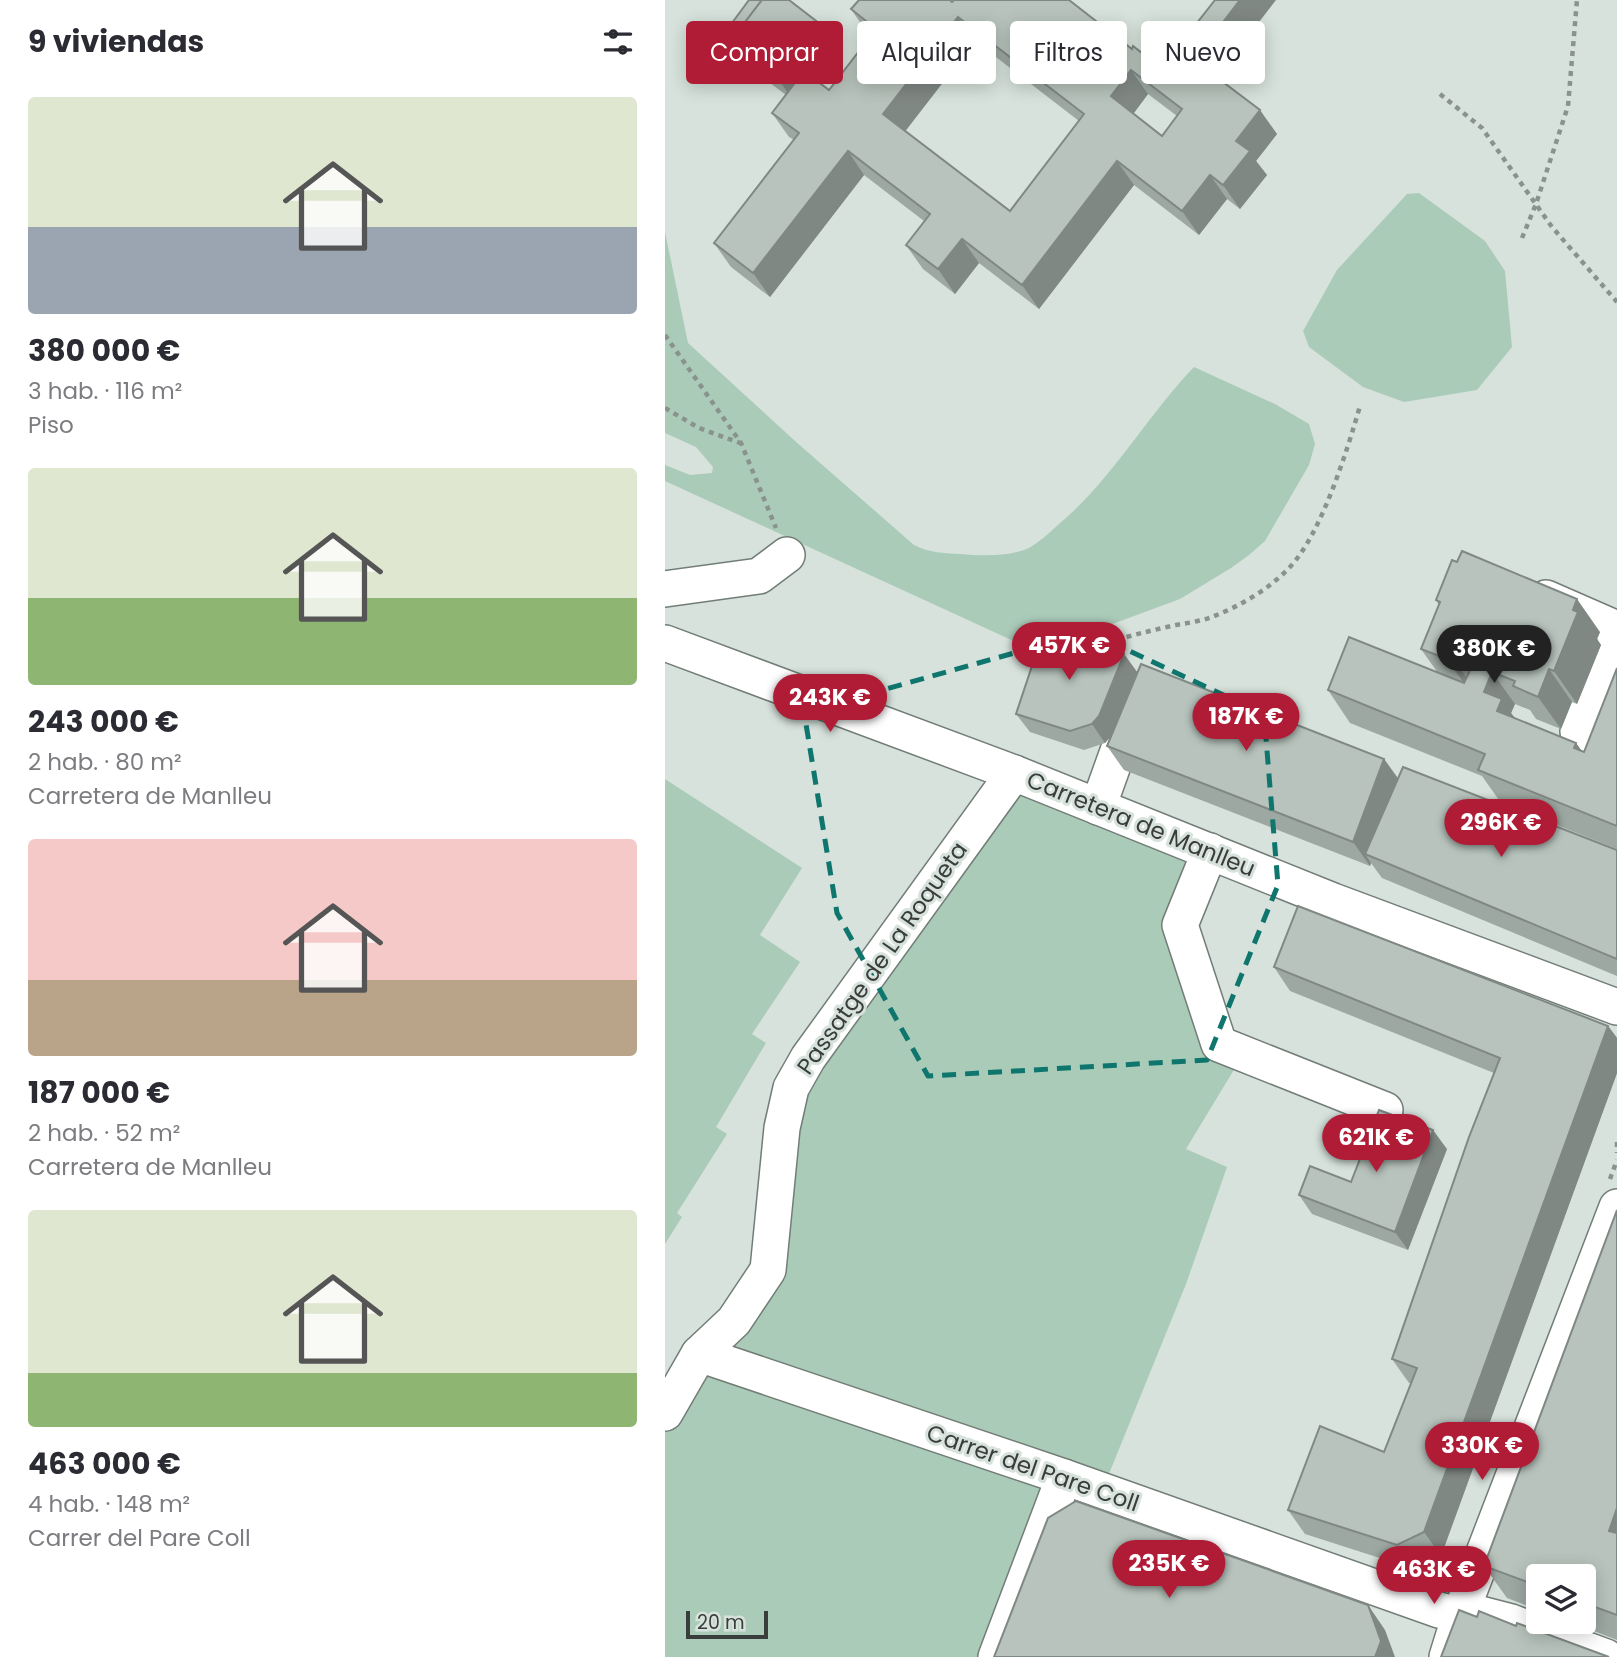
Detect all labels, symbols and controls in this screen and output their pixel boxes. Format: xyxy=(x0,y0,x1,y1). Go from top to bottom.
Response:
text: 9 viviendas xyxy=(28,20,204,63)
chip: Comprar xyxy=(686,21,843,84)
chip: Alquilar xyxy=(857,21,996,84)
chip: Filtros xyxy=(1010,21,1127,84)
chip: Nuevo xyxy=(1141,21,1265,84)
icon: filters xyxy=(599,23,637,61)
icon: home xyxy=(270,143,396,269)
text: 380 000 € xyxy=(28,329,180,372)
text: 3 hab. · 116 m² xyxy=(28,375,182,407)
text: Piso xyxy=(28,409,74,441)
icon: home xyxy=(270,514,396,640)
pin: 457K € xyxy=(1012,622,1126,682)
pin: 380K € xyxy=(1437,626,1551,685)
text: 457K € xyxy=(1028,629,1110,661)
text: 380K € xyxy=(1452,632,1536,664)
pin: 243K € xyxy=(773,674,887,734)
text: 243K € xyxy=(789,681,871,713)
pin: 187K € xyxy=(1189,694,1303,753)
text: 243 000 € xyxy=(28,700,179,743)
text: 187K € xyxy=(1208,700,1284,732)
text: 2 hab. · 80 m² xyxy=(28,746,182,778)
street label: Carretera de Manlleu xyxy=(1022,763,1260,885)
text: Carretera de Manlleu xyxy=(28,780,272,812)
pin: 296K € xyxy=(1444,800,1558,859)
text: 296K € xyxy=(1460,806,1542,838)
street label: Passatge de La Roqueta xyxy=(789,835,975,1081)
icon: home xyxy=(270,885,396,1011)
text: 187 000 € xyxy=(28,1071,170,1114)
pin: 621K € xyxy=(1319,1114,1433,1174)
text: 2 hab. · 52 m² xyxy=(28,1117,180,1149)
text: 621K € xyxy=(1338,1121,1414,1153)
text: Carretera de Manlleu xyxy=(28,1151,272,1183)
icon: home xyxy=(270,1256,396,1382)
street label: Carrer del Pare Coll xyxy=(923,1417,1143,1519)
pin: 330K € xyxy=(1425,1422,1539,1482)
text: 330K € xyxy=(1441,1429,1523,1461)
text: 463 000 € xyxy=(28,1442,181,1485)
text: 4 hab. · 148 m² xyxy=(28,1488,190,1520)
text: Carrer del Pare Coll xyxy=(28,1522,251,1554)
pin: 235K € xyxy=(1112,1540,1226,1600)
pin: 463K € xyxy=(1377,1546,1491,1606)
text: 235K € xyxy=(1128,1547,1210,1579)
text: 463K € xyxy=(1392,1553,1476,1585)
map controls xyxy=(1526,1564,1596,1634)
button: layers xyxy=(1526,1564,1596,1634)
scale bar xyxy=(686,1608,768,1640)
text: 20 m xyxy=(697,1609,745,1636)

